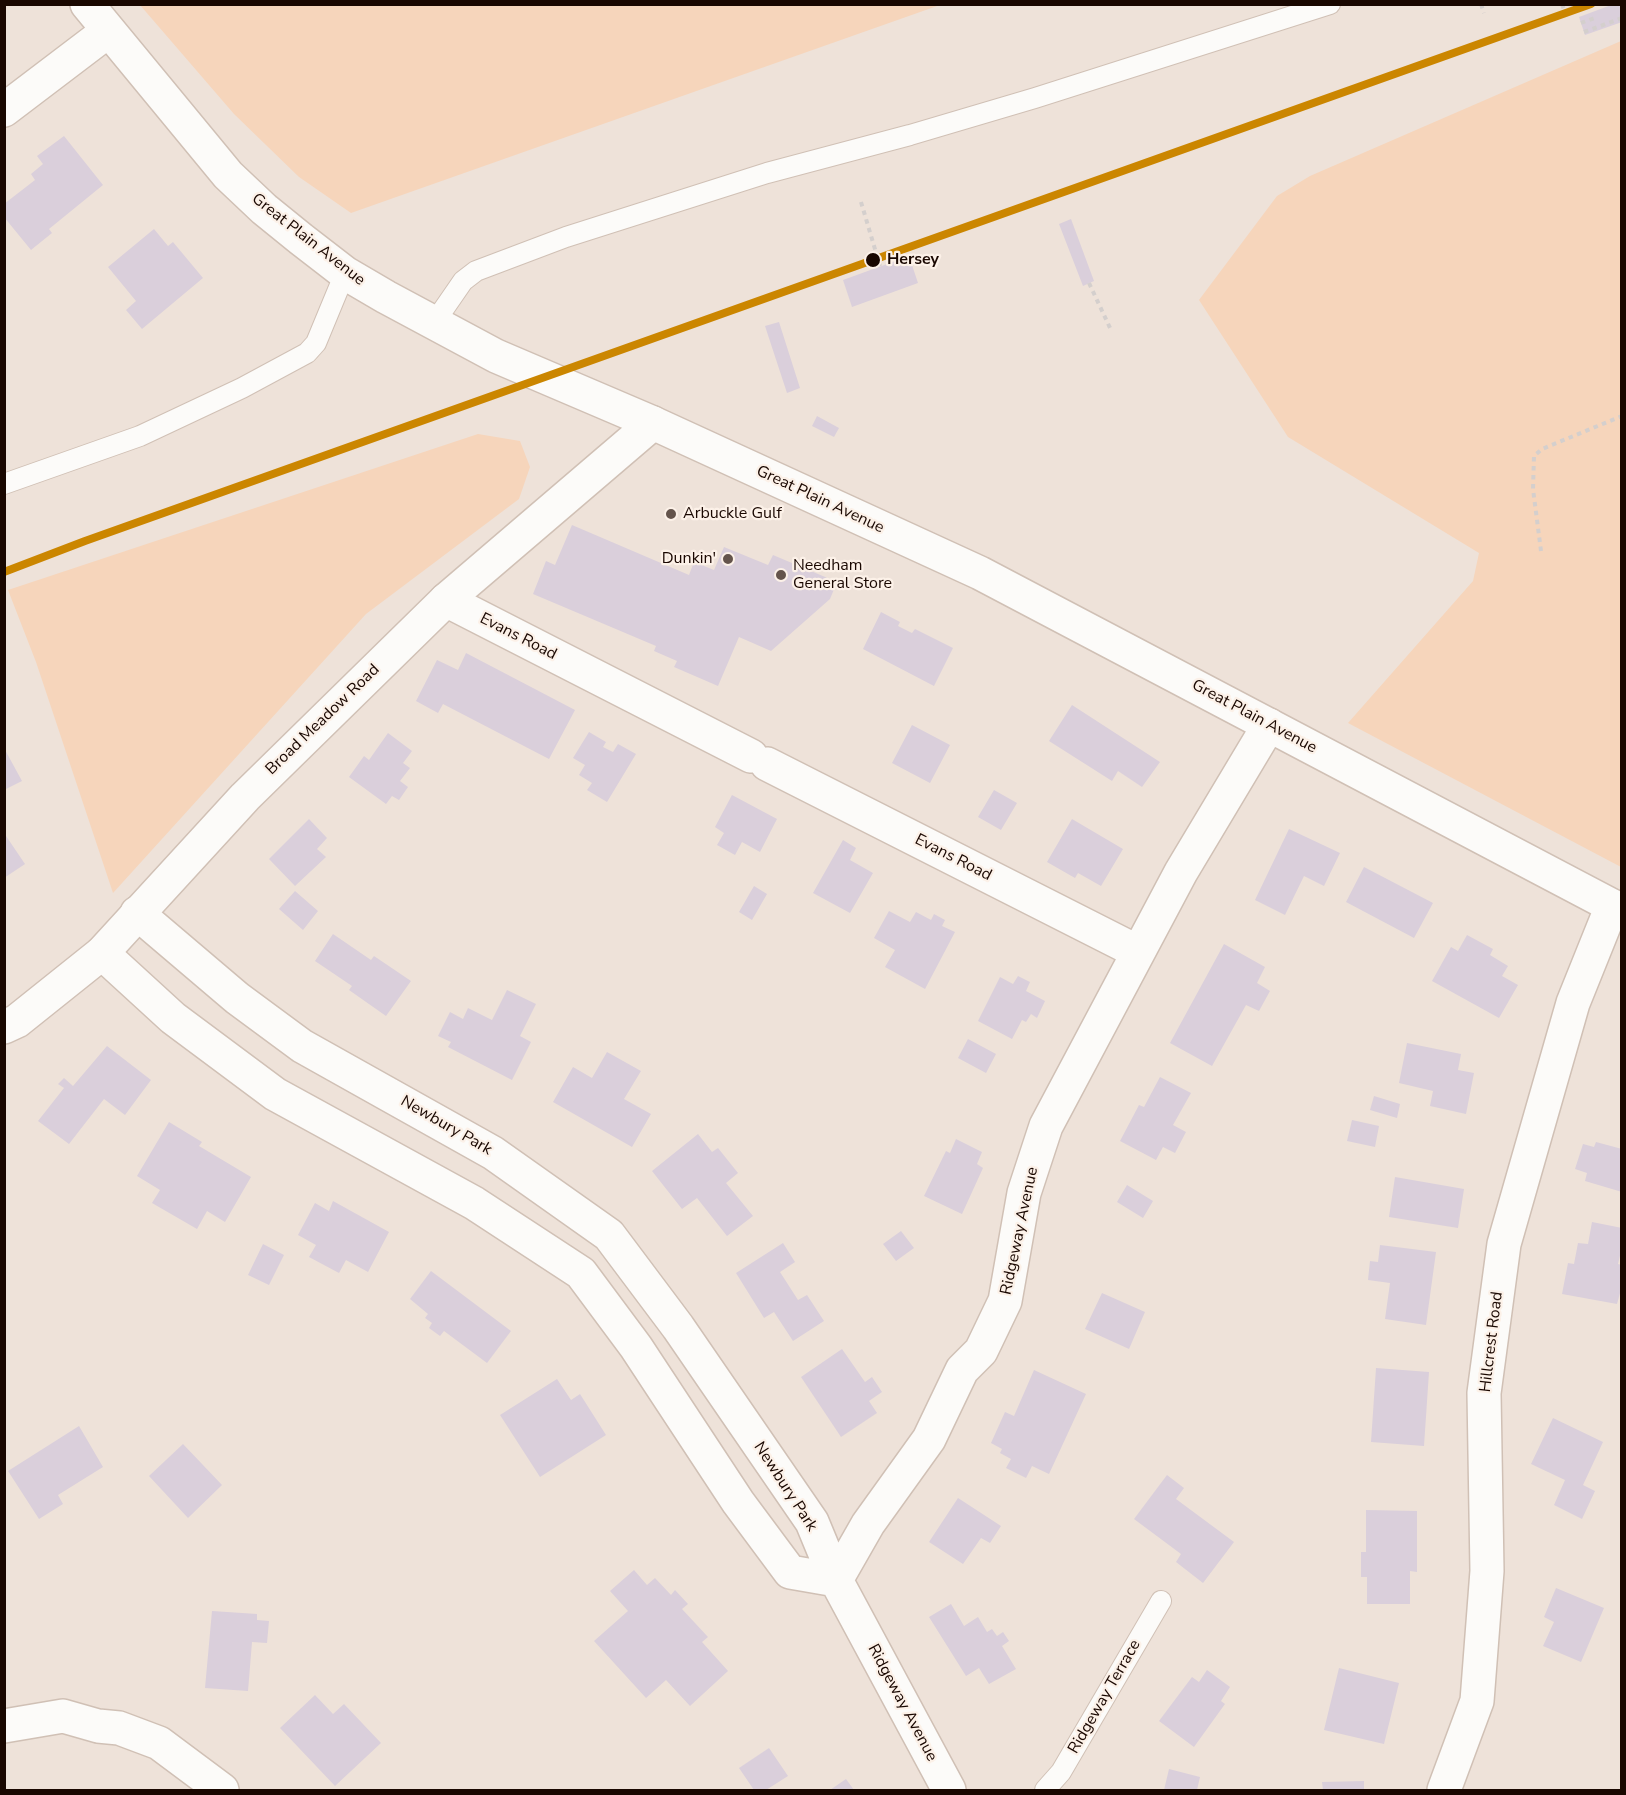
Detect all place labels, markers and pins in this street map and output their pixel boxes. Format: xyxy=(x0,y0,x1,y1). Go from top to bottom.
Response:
place label: Hersey xyxy=(887,250,939,270)
marker: Hersey xyxy=(864,251,882,269)
place label: Arbuckle Gulf xyxy=(683,504,782,524)
marker: Arbuckle Gulf xyxy=(664,507,678,521)
place label: Dunkin' xyxy=(662,549,716,569)
marker: Dunkin' xyxy=(721,552,735,566)
place label: Needham General Store xyxy=(793,556,892,594)
marker: Needham General Store xyxy=(774,568,788,582)

